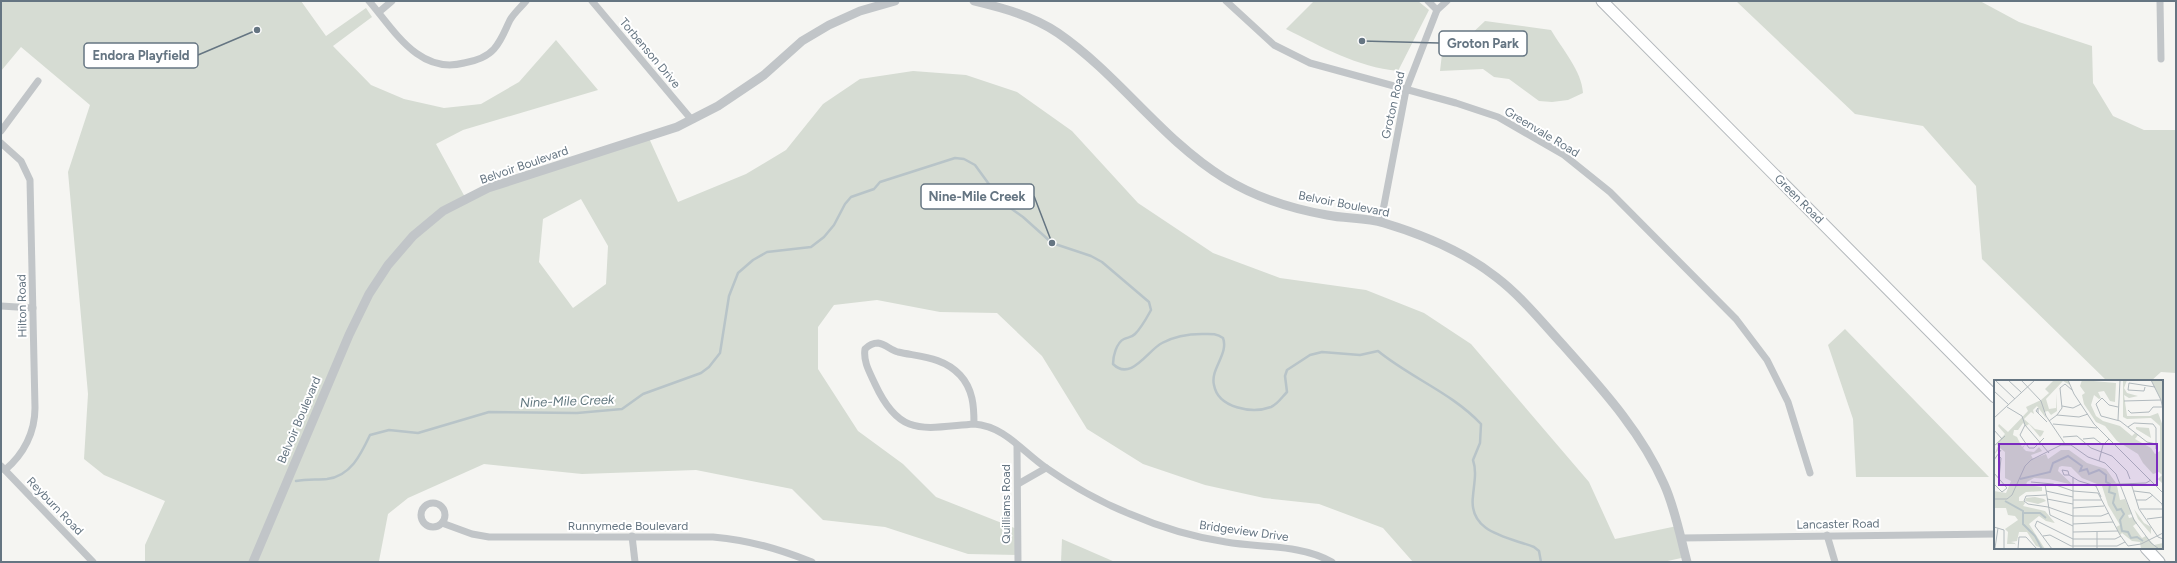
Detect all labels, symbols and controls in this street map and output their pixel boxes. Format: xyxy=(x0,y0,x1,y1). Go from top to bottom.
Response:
street label: Torbenson Drive xyxy=(617,15,684,91)
callout: Groton Park xyxy=(1439,31,1527,56)
text: Groton Park xyxy=(1447,36,1519,51)
callout: Endora Playfield xyxy=(84,43,198,68)
text: Endora Playfield xyxy=(92,48,190,63)
street label: Groton Road xyxy=(1378,70,1408,140)
street label: Greenvale Road xyxy=(1502,104,1582,160)
street label: Belvoir Boulevard xyxy=(478,143,570,187)
street label: Green Road xyxy=(1772,172,1826,226)
callout: Nine-Mile Creek xyxy=(921,184,1034,209)
street label: Belvoir Boulevard xyxy=(1297,188,1391,220)
text: Nine-Mile Creek xyxy=(928,189,1026,204)
street label: Hilton Road xyxy=(14,274,30,338)
street label: Belvoir Boulevard xyxy=(274,375,324,465)
inset map xyxy=(1994,380,2163,549)
water label: Nine-Mile Creek xyxy=(520,392,615,410)
street label: Quilliams Road xyxy=(999,464,1013,544)
street label: Reyburn Road xyxy=(24,474,86,538)
street label: Lancaster Road xyxy=(1796,516,1880,532)
street label: Bridgeview Drive xyxy=(1198,518,1290,544)
street label: Runnymede Boulevard xyxy=(568,519,688,533)

